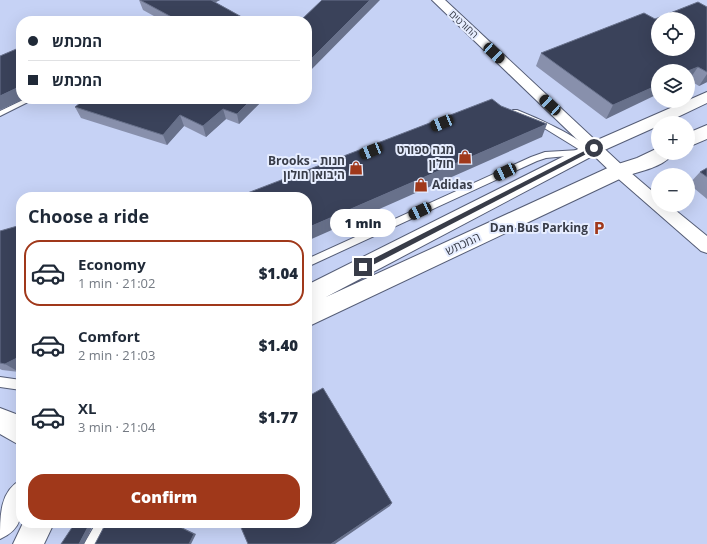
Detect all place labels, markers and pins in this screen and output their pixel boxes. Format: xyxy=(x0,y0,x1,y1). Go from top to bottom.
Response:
place label: מגה ספורט חולון xyxy=(396,141,454,172)
shop icon: מגה ספורט חולון xyxy=(457,149,473,165)
place label: Brooks - חנות היבואן חולון xyxy=(268,152,345,183)
shop icon: Brooks - חנות היבואן חולון xyxy=(348,160,364,176)
place label: Adidas xyxy=(432,176,472,193)
shop icon: Adidas xyxy=(413,177,429,193)
place label: Dan Bus Parking xyxy=(490,219,588,236)
parking icon: Dan Bus Parking xyxy=(591,220,607,236)

